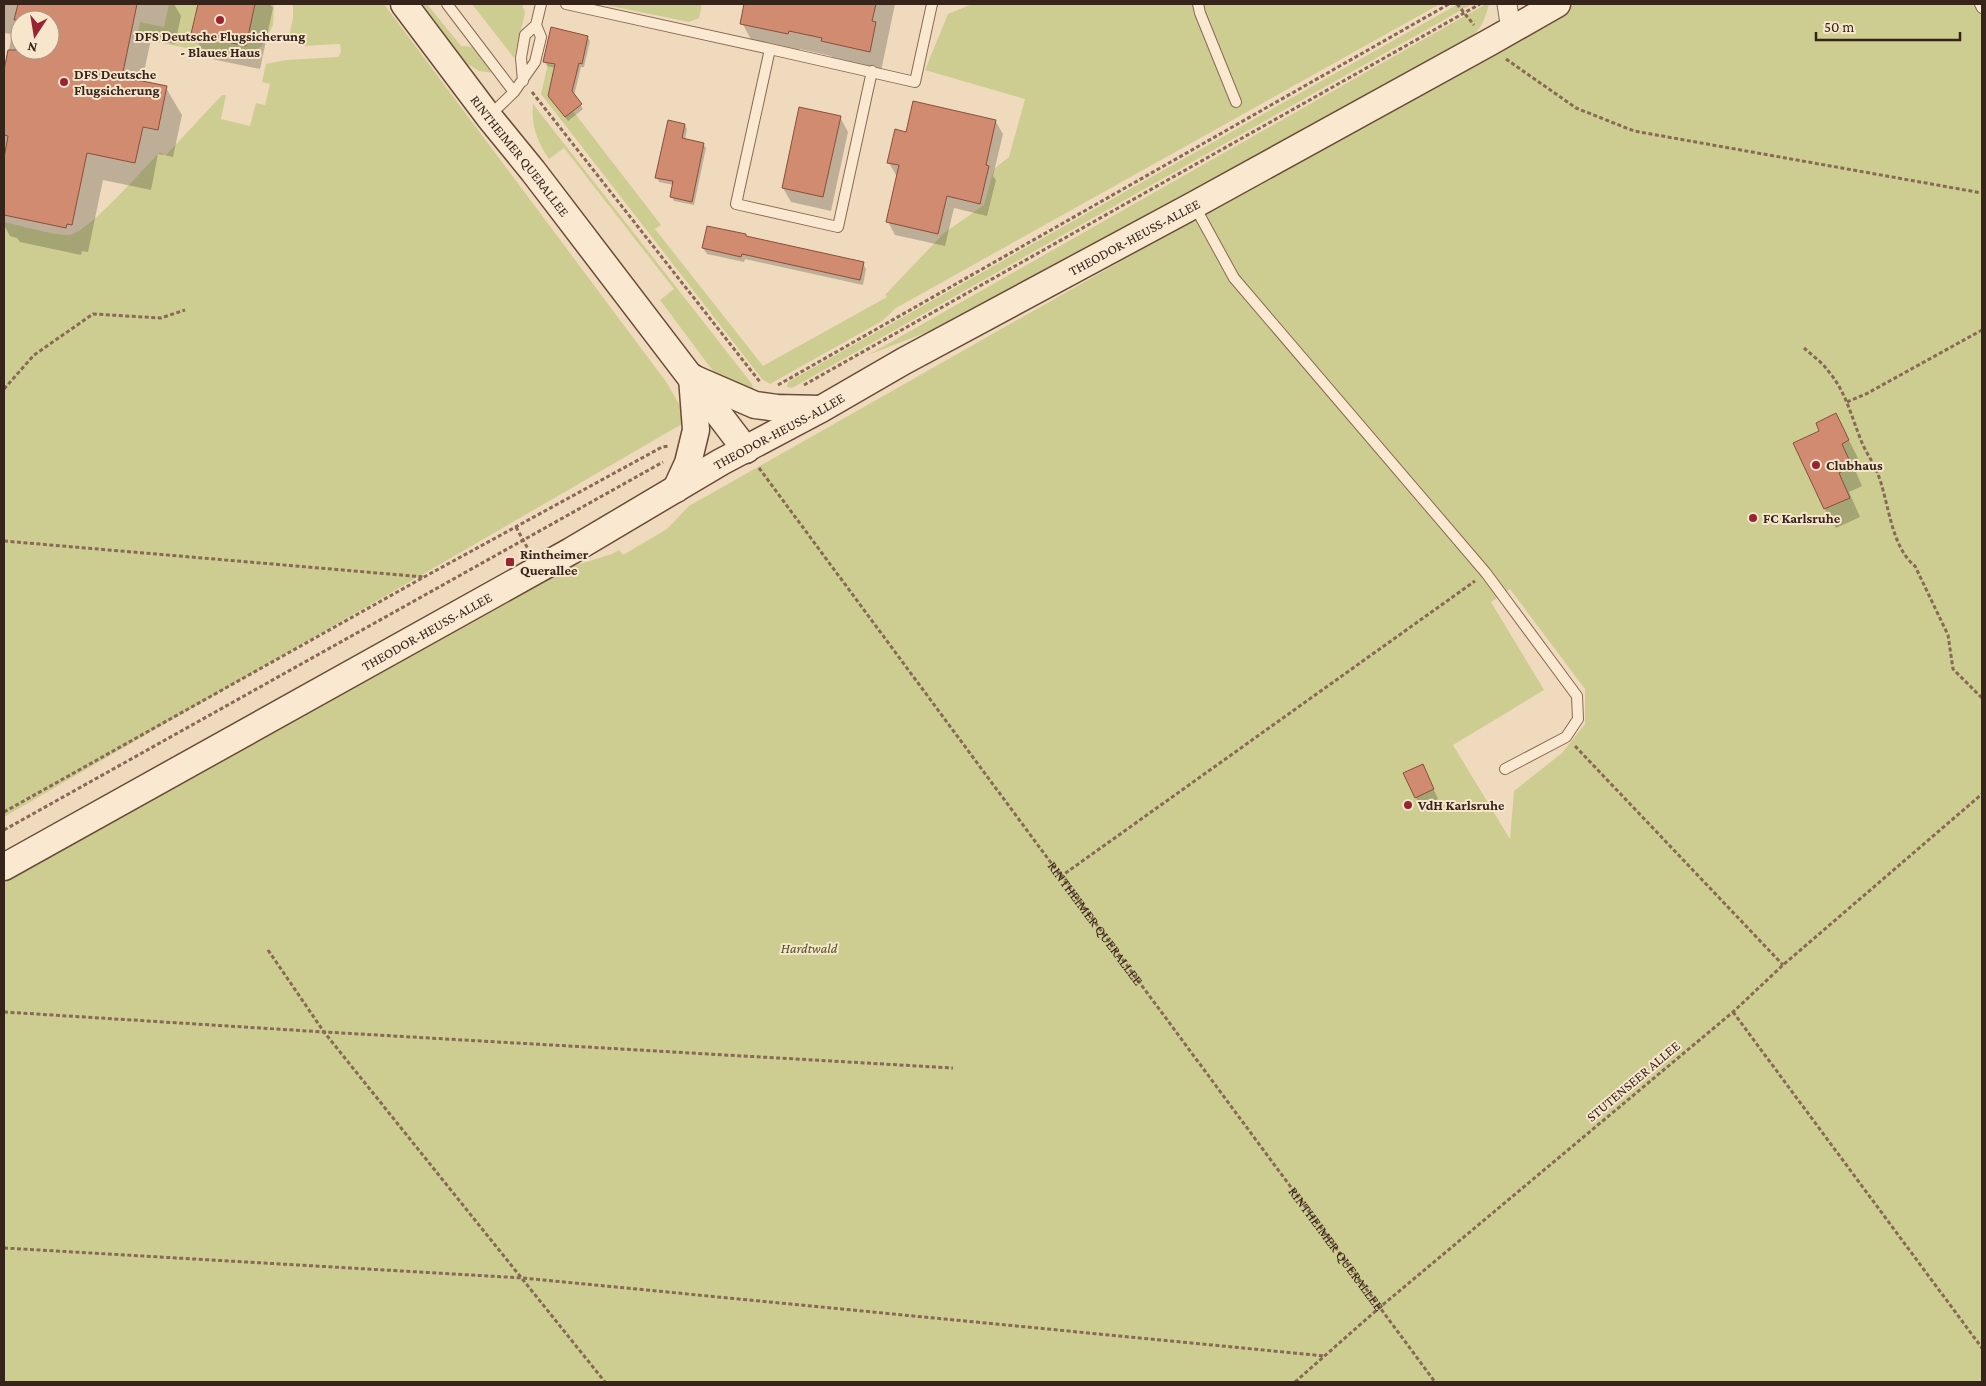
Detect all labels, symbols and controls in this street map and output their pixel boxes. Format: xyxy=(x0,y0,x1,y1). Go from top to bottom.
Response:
north arrow xyxy=(10,10,60,60)
scale bar xyxy=(1816,10,1960,42)
marker: DFS Deutsche Flugsicherung - Blaues Haus xyxy=(214,14,226,26)
text: 50 m xyxy=(1824,19,1854,35)
place label: DFS Deutsche Flugsicherung - Blaues Haus xyxy=(135,28,305,60)
text: N xyxy=(26,39,39,57)
place label: DFS Deutsche Flugsicherung xyxy=(74,66,160,98)
marker: DFS Deutsche Flugsicherung xyxy=(58,76,70,88)
street label: RINTHEIMER QUERALLEE xyxy=(467,92,573,220)
street label: THEODOR-HEUSS-ALLEE xyxy=(1066,195,1203,279)
street label: THEODOR-HEUSS-ALLEE xyxy=(710,389,847,473)
place label: Clubhaus xyxy=(1826,457,1883,473)
marker: Clubhaus xyxy=(1810,459,1822,471)
place label: FC Karlsruhe xyxy=(1763,510,1841,526)
marker: FC Karlsruhe xyxy=(1747,512,1759,524)
place label: Rintheimer Querallee xyxy=(520,546,589,578)
marker: Rintheimer Querallee xyxy=(504,556,516,568)
street label: THEODOR-HEUSS-ALLEE xyxy=(359,589,495,674)
place label: VdH Karlsruhe xyxy=(1417,797,1505,813)
marker: VdH Karlsruhe xyxy=(1402,799,1414,811)
street label: RINTHEIMER QUERALLEE xyxy=(1044,858,1147,988)
park label: Hardtwald xyxy=(781,940,838,956)
street label: STUTENSEER ALLEE xyxy=(1583,1037,1683,1125)
street label: RINTHEIMER QUERALLEE xyxy=(1285,1184,1388,1314)

